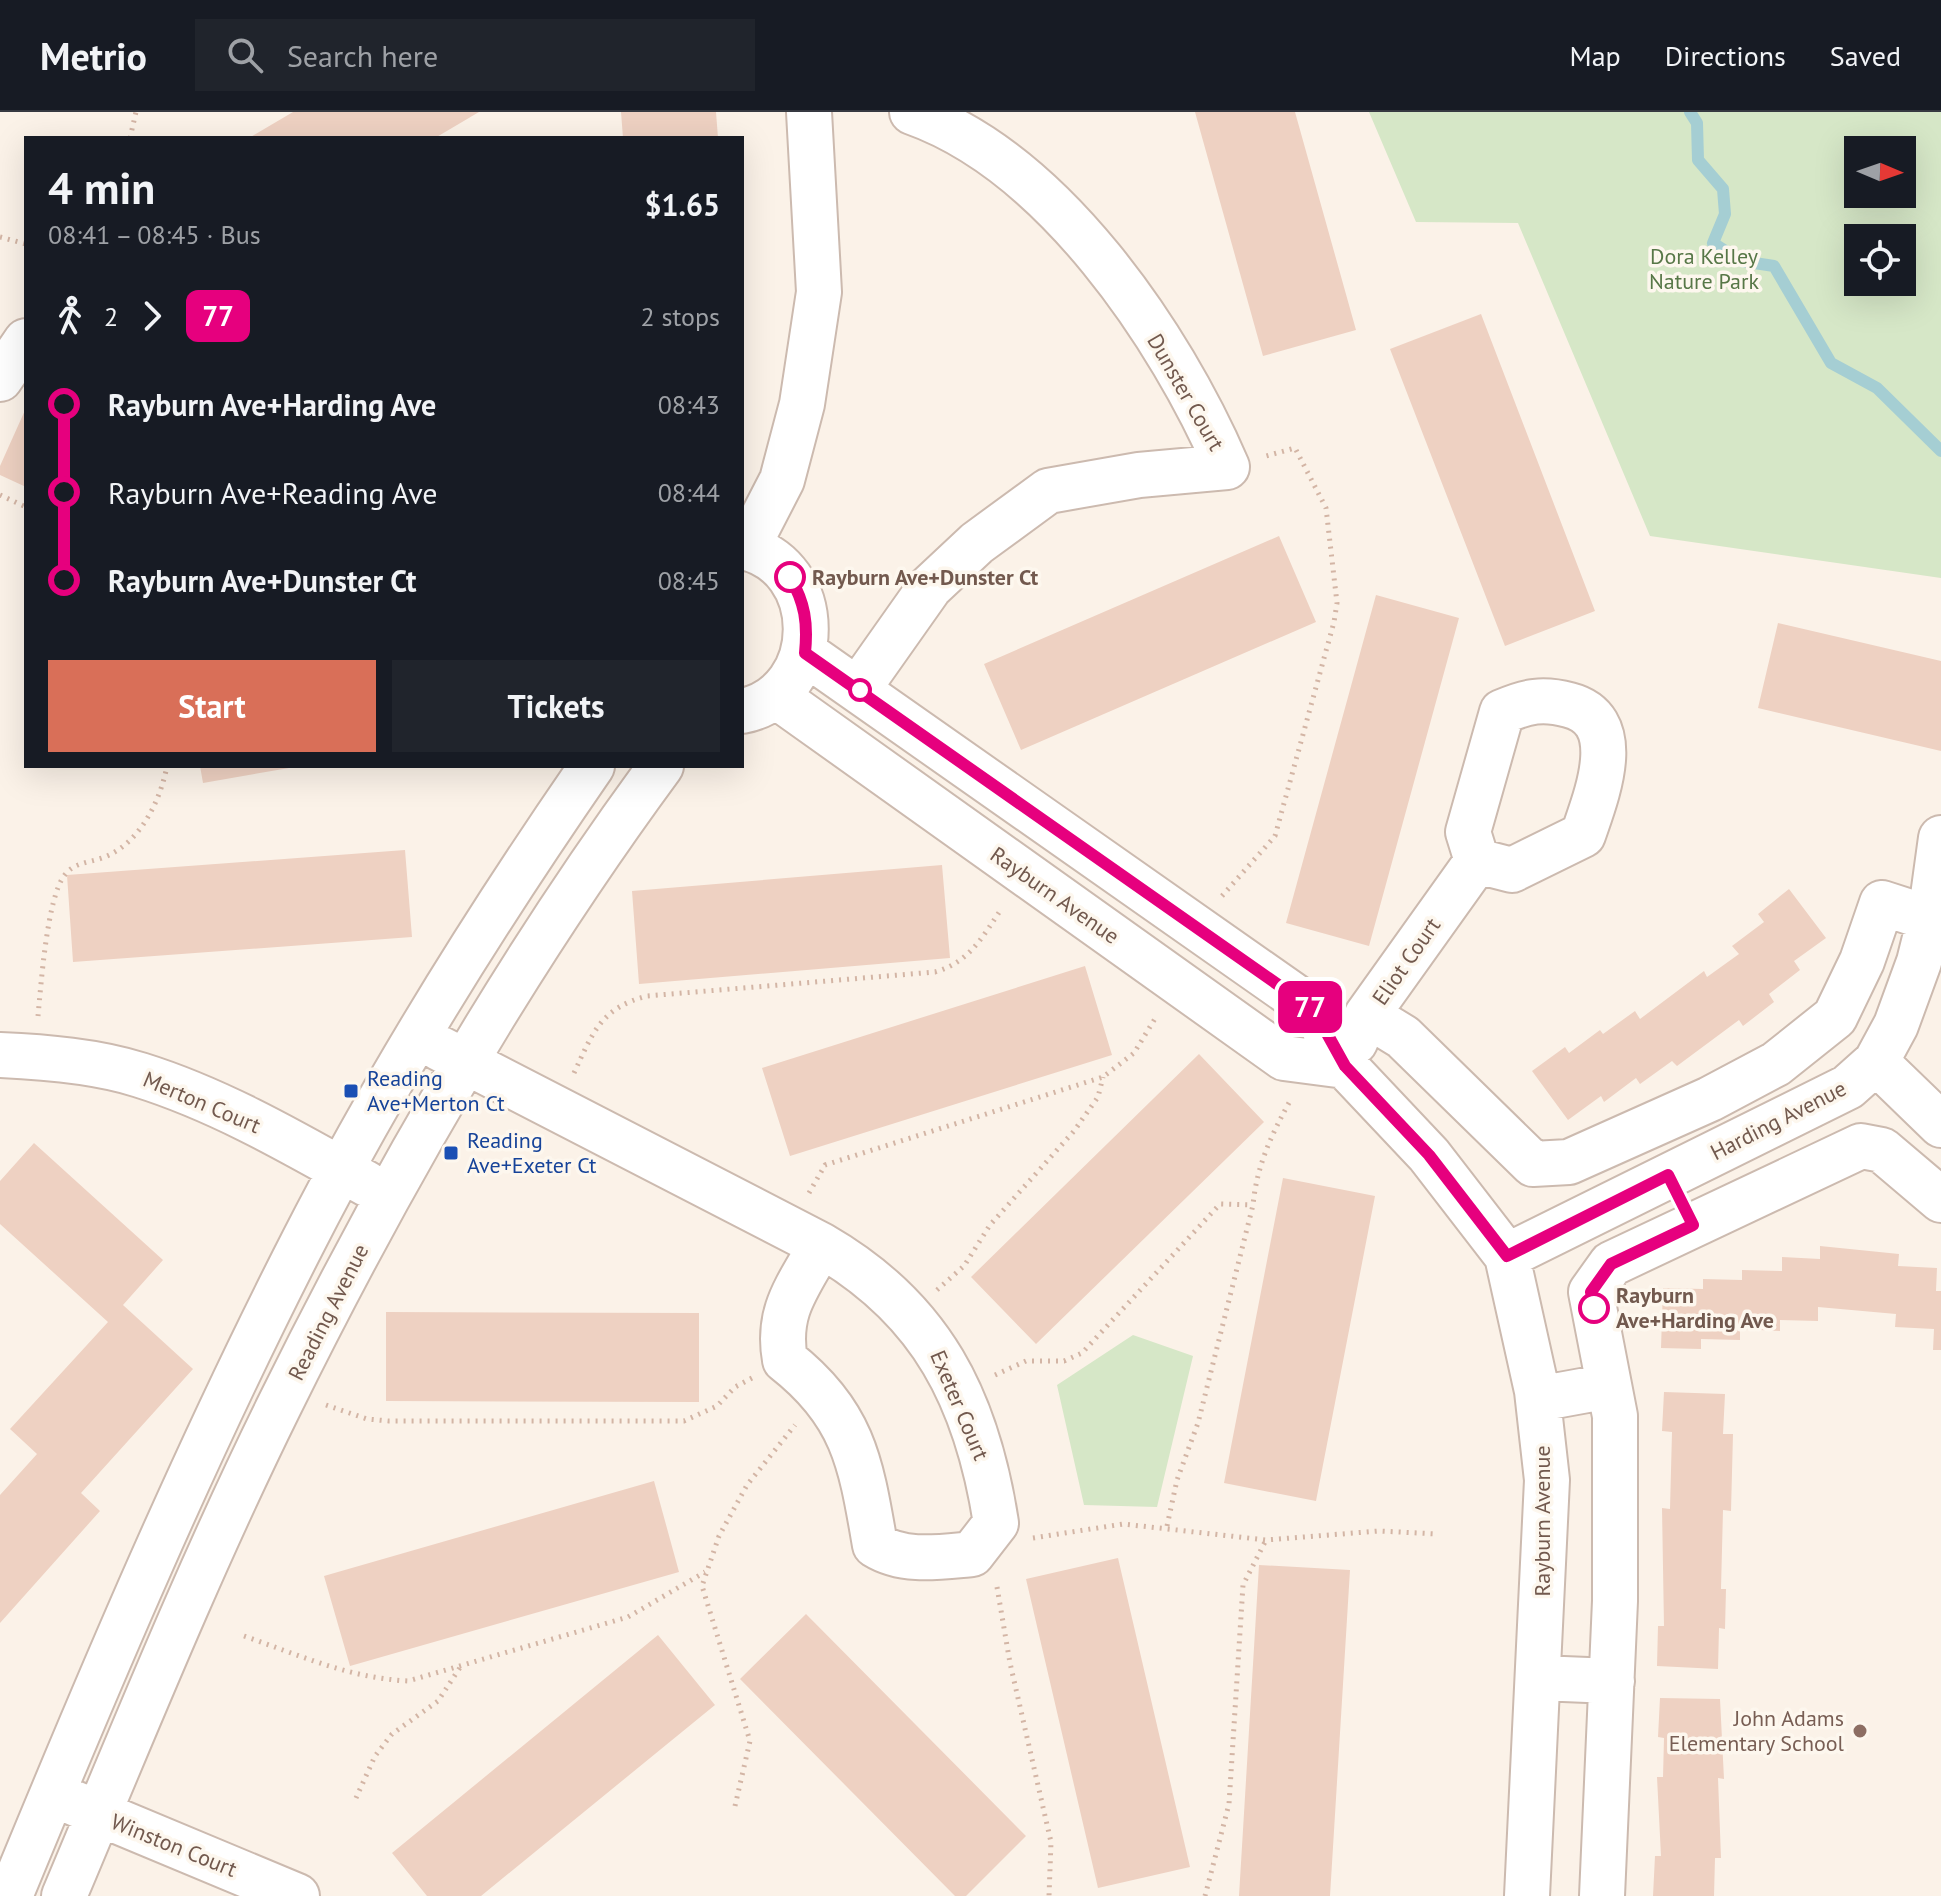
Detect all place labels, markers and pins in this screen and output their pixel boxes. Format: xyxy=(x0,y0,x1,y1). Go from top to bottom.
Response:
marker: Rayburn Ave+Dunster Ct xyxy=(775,562,805,592)
place label: Rayburn Ave+Dunster Ct xyxy=(812,563,1039,591)
unlabelled marker xyxy=(849,679,871,701)
place label: Reading Ave+Merton Ct xyxy=(367,1064,505,1117)
marker: Reading Ave+Merton Ct xyxy=(342,1082,360,1100)
place label: Reading Ave+Exeter Ct xyxy=(467,1126,597,1179)
marker: Reading Ave+Exeter Ct xyxy=(442,1144,460,1162)
place label: Rayburn Ave+Harding Ave xyxy=(1616,1281,1774,1334)
marker: Rayburn Ave+Harding Ave xyxy=(1579,1293,1609,1323)
place label: John Adams Elementary School xyxy=(1669,1704,1845,1757)
marker: John Adams Elementary School xyxy=(1851,1722,1869,1740)

